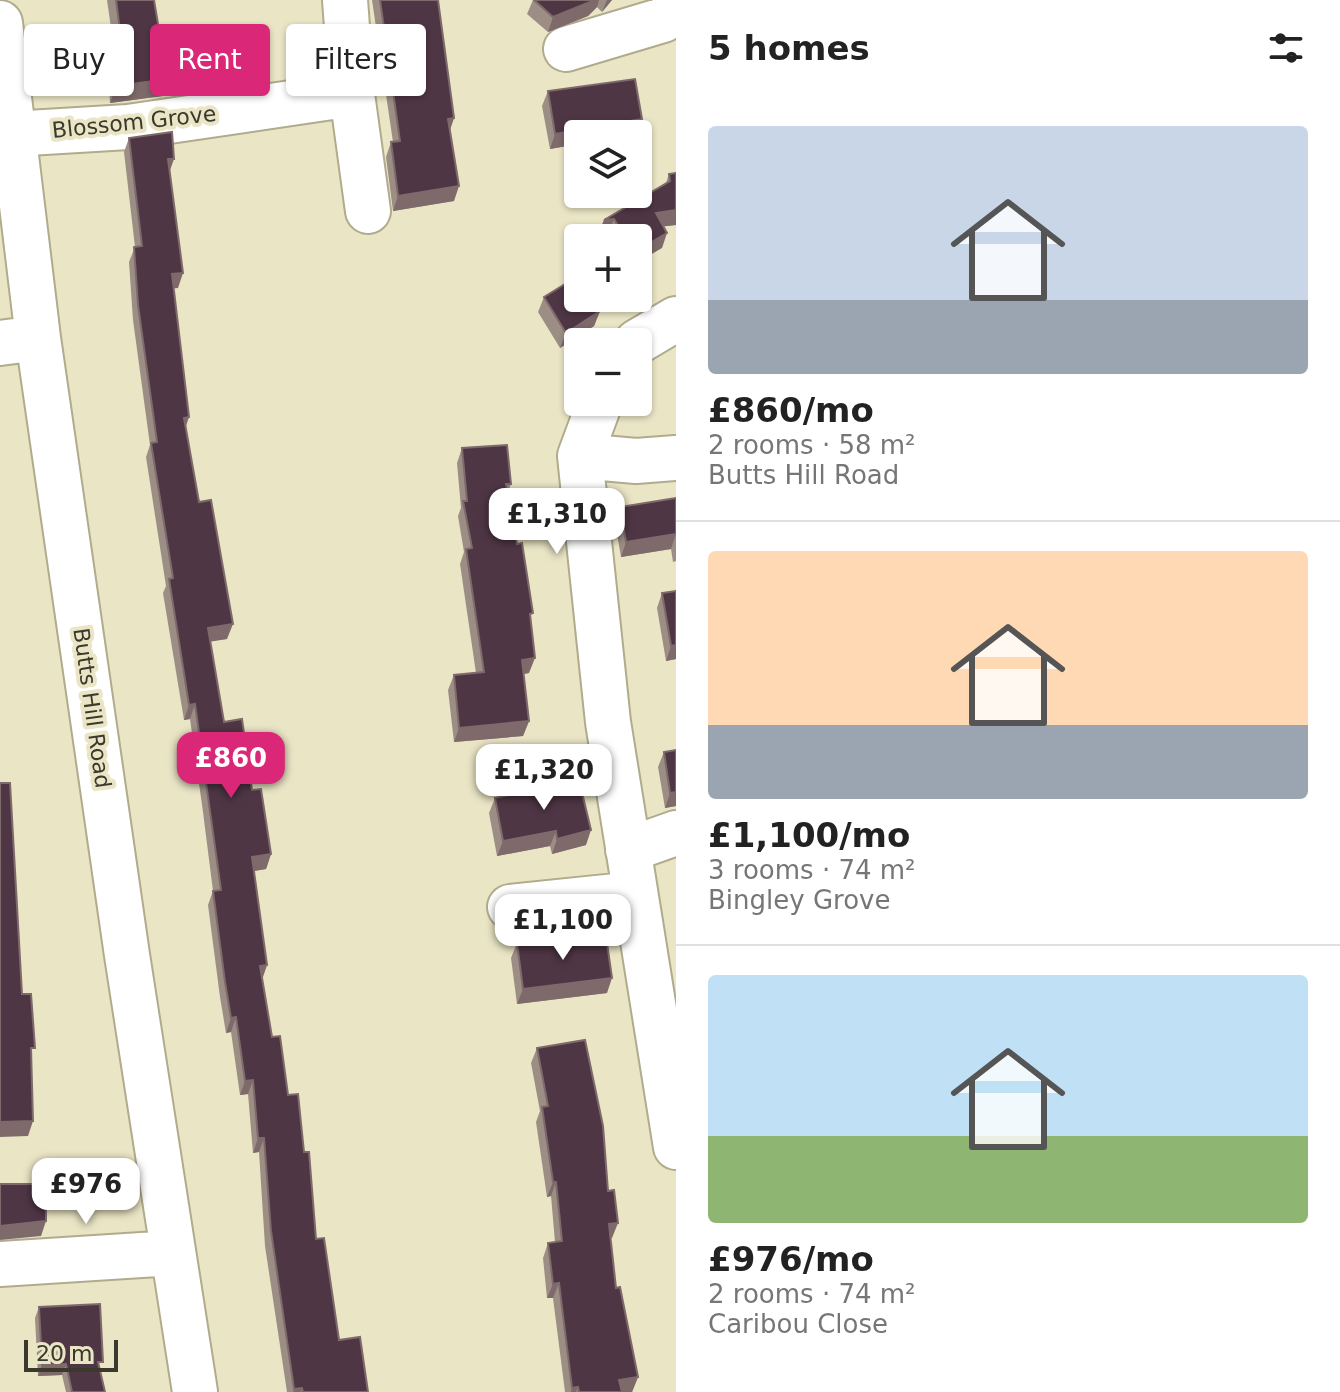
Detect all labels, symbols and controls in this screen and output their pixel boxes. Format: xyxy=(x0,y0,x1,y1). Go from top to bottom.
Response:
chip: Buy xyxy=(24,24,134,96)
chip: Rent xyxy=(150,24,270,96)
chip: Filters xyxy=(286,24,426,96)
icon: filters xyxy=(1264,26,1308,70)
text: 5 homes xyxy=(708,28,870,68)
street label: Blossom Grove xyxy=(51,101,217,143)
map controls xyxy=(564,120,652,416)
button: layers xyxy=(564,120,652,208)
icon: home xyxy=(936,178,1080,322)
button: + xyxy=(564,224,652,312)
button: − xyxy=(564,328,652,416)
text: £860/mo xyxy=(708,390,874,430)
text: 2 rooms · 58 m² xyxy=(708,430,916,460)
text: Butts Hill Road xyxy=(708,460,899,490)
pin: £1,310 xyxy=(492,488,622,556)
text: £1,310 xyxy=(507,499,607,529)
icon: home xyxy=(936,603,1080,747)
street label: Butts Hill Road xyxy=(68,626,116,790)
pin: £860 xyxy=(184,732,278,800)
text: £860 xyxy=(195,743,267,773)
pin: £1,320 xyxy=(479,744,609,812)
text: £1,320 xyxy=(494,755,594,785)
text: £1,100/mo xyxy=(708,815,910,855)
text: 3 rooms · 74 m² xyxy=(708,855,916,885)
text: Bingley Grove xyxy=(708,885,890,915)
pin: £1,100 xyxy=(498,894,628,962)
text: £1,100 xyxy=(513,905,613,935)
icon: home xyxy=(936,1027,1080,1171)
pin: £976 xyxy=(39,1158,133,1226)
text: £976 xyxy=(50,1169,122,1199)
text: £976/mo xyxy=(708,1239,874,1279)
text: 2 rooms · 74 m² xyxy=(708,1279,916,1309)
text: Caribou Close xyxy=(708,1309,888,1339)
scale bar xyxy=(24,1336,118,1372)
text: 20 m xyxy=(36,1341,92,1366)

